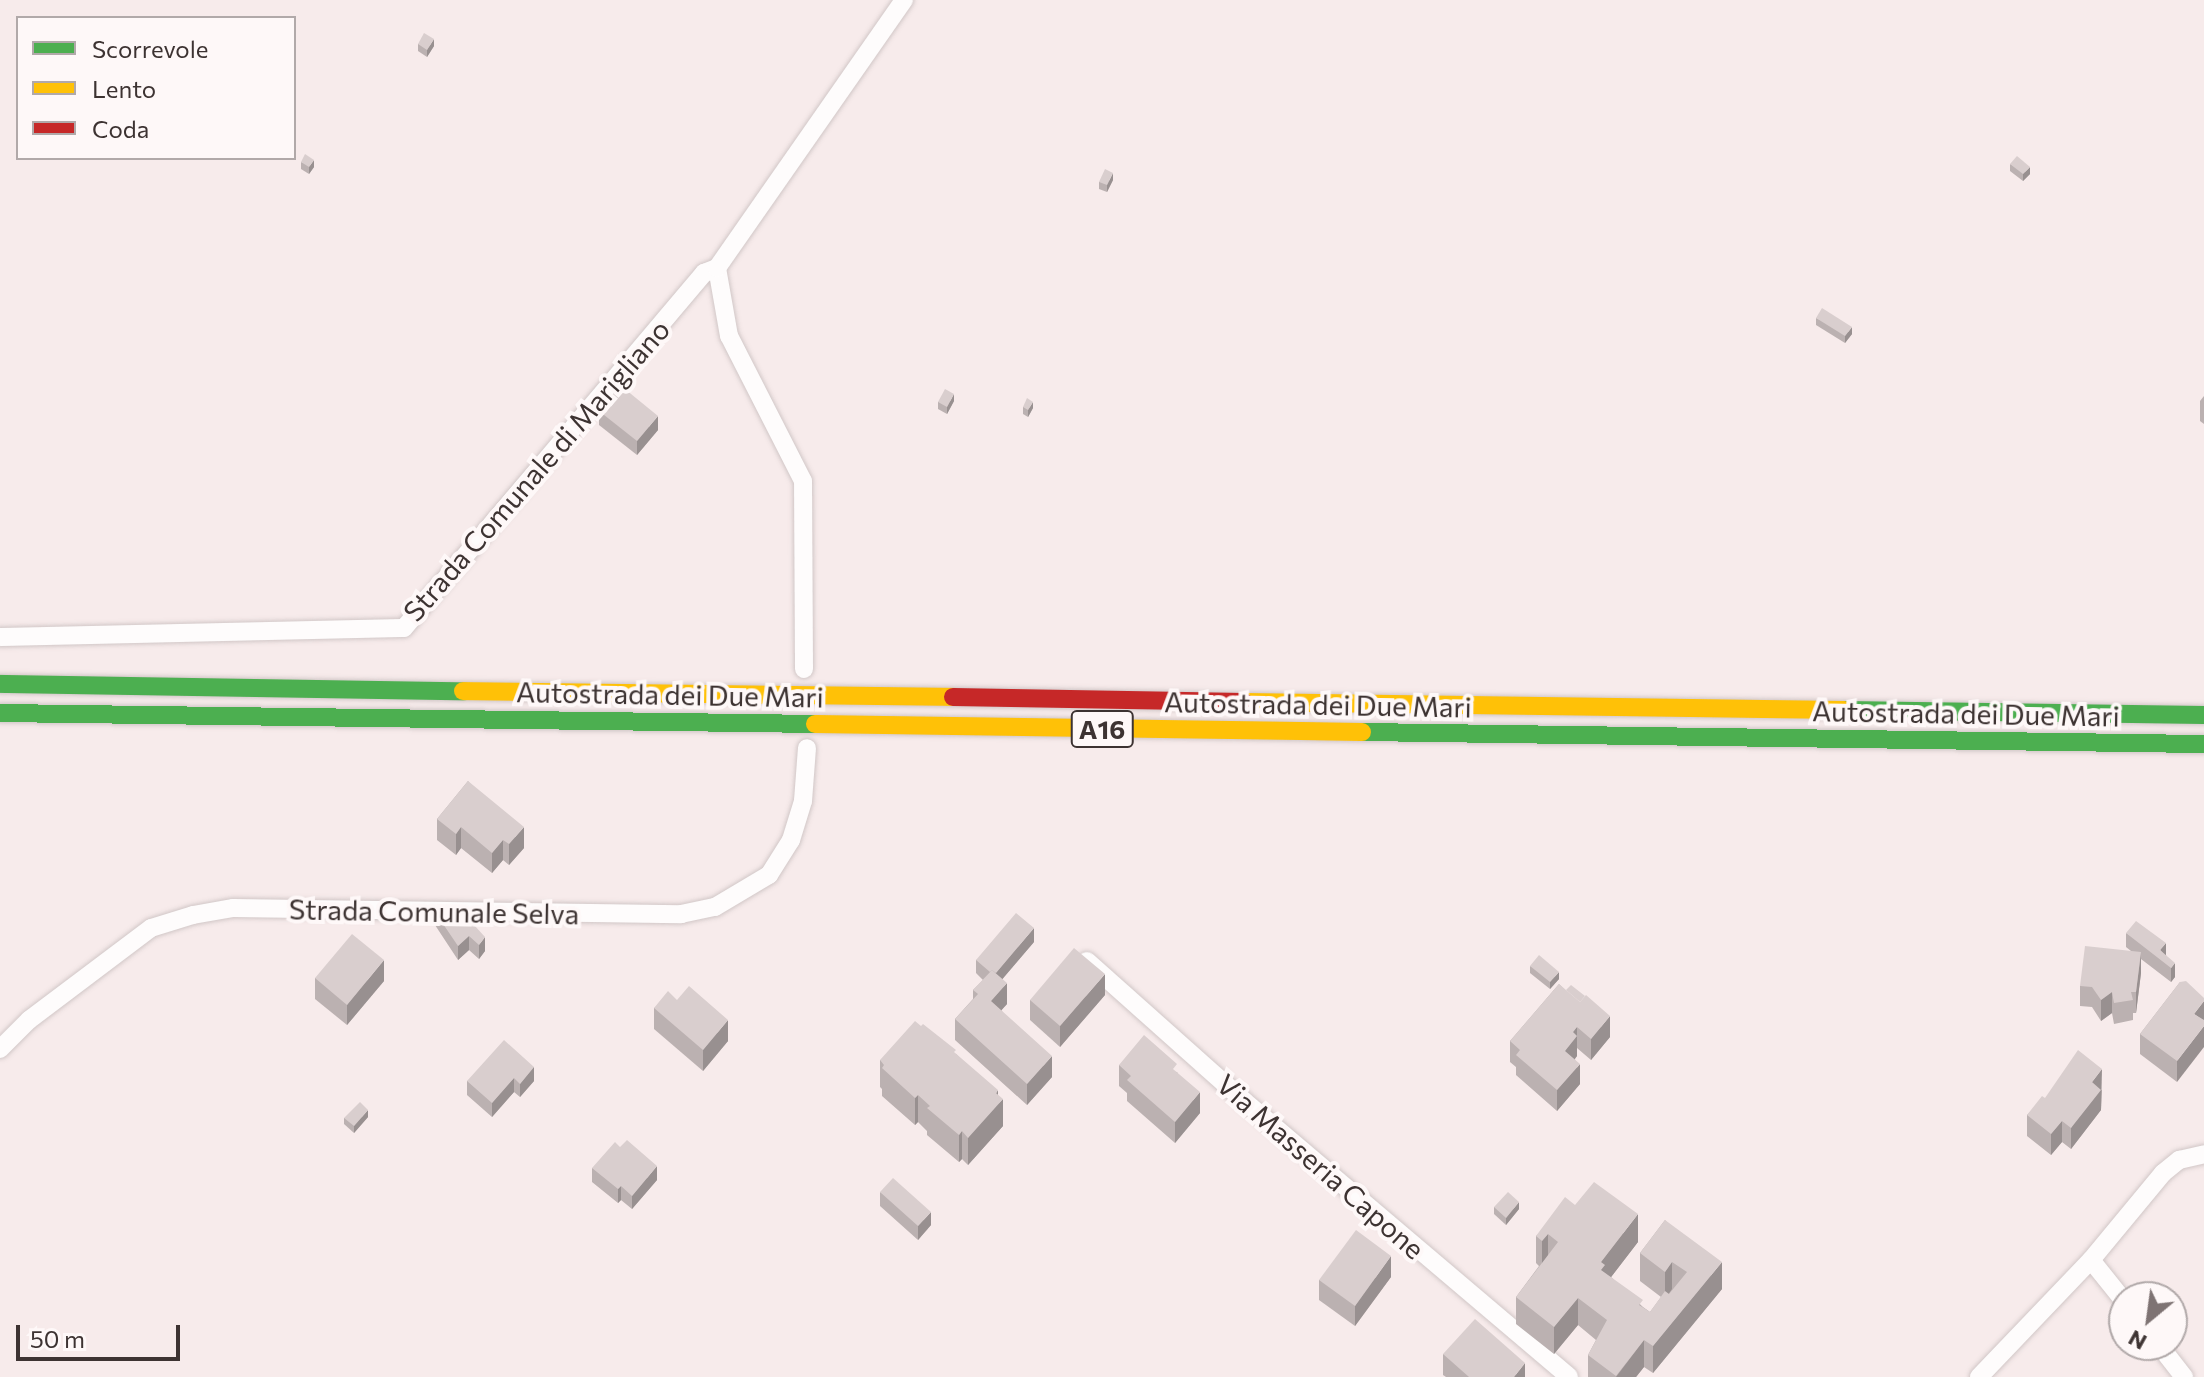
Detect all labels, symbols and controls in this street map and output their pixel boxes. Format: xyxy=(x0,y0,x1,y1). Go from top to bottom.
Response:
legend xyxy=(16,16,296,160)
text: Scorrevole xyxy=(92,34,208,63)
text: Lento xyxy=(92,74,156,103)
text: Coda xyxy=(92,114,149,143)
street label: Strada Comunale di Marigliano xyxy=(396,312,676,628)
street label: Autostrada dei Due Mari xyxy=(516,675,824,713)
street label: Autostrada dei Due Mari xyxy=(1164,685,1472,723)
street label: Autostrada dei Due Mari xyxy=(1812,694,2120,732)
road number: A16 xyxy=(1070,707,1134,751)
street label: Strada Comunale Selva xyxy=(289,892,579,930)
street label: Via Masseria Capone xyxy=(1210,1067,1432,1265)
north arrow xyxy=(2108,1281,2188,1361)
scale bar xyxy=(20,1309,184,1359)
text: 50 m xyxy=(30,1324,85,1353)
text: N xyxy=(2123,1325,2151,1356)

